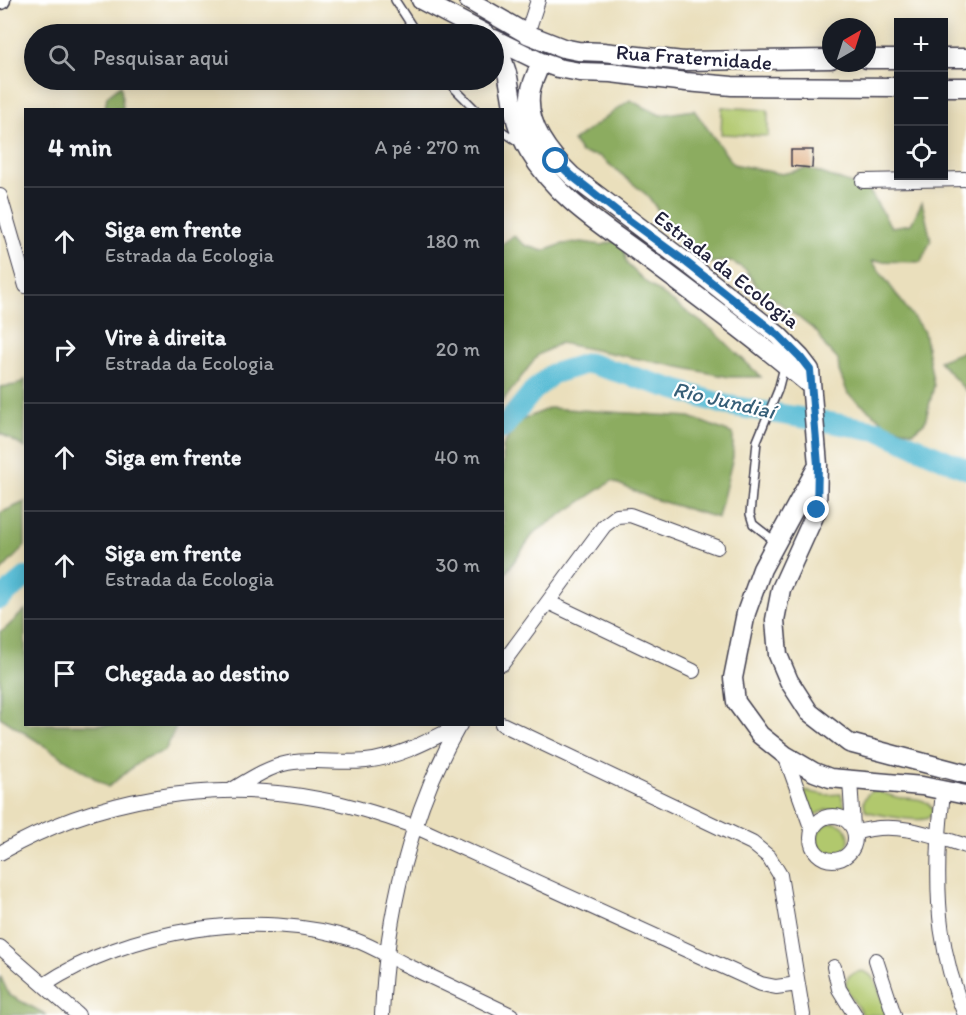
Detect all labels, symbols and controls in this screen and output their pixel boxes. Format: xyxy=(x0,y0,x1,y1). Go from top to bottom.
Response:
north arrow xyxy=(822,18,876,72)
map controls xyxy=(894,18,948,180)
button: + xyxy=(894,18,948,72)
search box xyxy=(24,24,504,90)
street label: Rua Fraternidade xyxy=(615,39,773,75)
icon: search xyxy=(45,41,78,74)
text: Pesquisar aqui xyxy=(93,44,229,71)
button: − xyxy=(894,72,948,126)
button: locate xyxy=(894,126,948,180)
text: 4 min xyxy=(48,131,112,163)
text: A pé · 270 m xyxy=(375,135,480,159)
route start xyxy=(542,147,568,173)
street label: Estrada da Ecologia xyxy=(649,205,805,333)
text: Siga em frente xyxy=(105,216,241,243)
icon: ahead xyxy=(48,225,81,258)
text: 180 m xyxy=(426,229,480,253)
text: Estrada da Ecologia xyxy=(105,243,274,267)
text: Vire à direita xyxy=(105,324,226,351)
icon: right xyxy=(48,333,81,366)
text: 20 m xyxy=(436,337,480,361)
text: Estrada da Ecologia xyxy=(105,351,274,375)
water label: Rio Jundiaí xyxy=(670,375,781,426)
icon: ahead xyxy=(48,441,81,474)
text: Siga em frente xyxy=(105,444,241,471)
text: 40 m xyxy=(434,445,480,469)
route end xyxy=(803,496,829,522)
text: Siga em frente xyxy=(105,540,241,567)
icon: ahead xyxy=(48,549,81,582)
text: 30 m xyxy=(435,553,480,577)
text: Estrada da Ecologia xyxy=(105,567,274,591)
icon: arrive xyxy=(48,657,81,690)
text: Chegada ao destino xyxy=(105,660,289,687)

